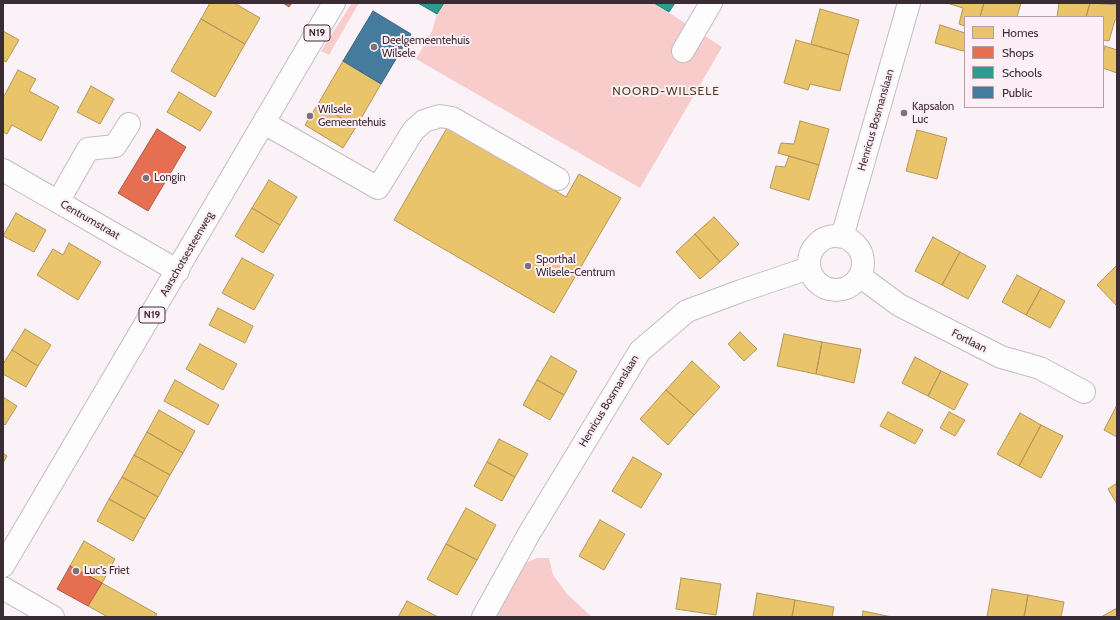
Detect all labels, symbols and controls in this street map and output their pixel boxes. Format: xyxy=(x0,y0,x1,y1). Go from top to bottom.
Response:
legend xyxy=(964,16,1104,108)
road number: N19 xyxy=(304,25,330,41)
text: Homes xyxy=(1002,25,1039,40)
place label: Deelgemeentehuis Wilsele xyxy=(382,34,470,60)
marker: Deelgemeentehuis Wilsele xyxy=(369,42,379,52)
text: Shops xyxy=(1002,45,1034,60)
text: Schools xyxy=(1002,65,1042,80)
street label: Henricus Bosmanslaan xyxy=(855,68,897,172)
district label: NOORD-WILSELE xyxy=(612,84,720,98)
text: Public xyxy=(1002,85,1033,100)
place label: Kapsalon Luc xyxy=(912,100,954,126)
place label: Wilsele Gemeentehuis xyxy=(318,103,386,129)
marker: Kapsalon Luc xyxy=(899,108,909,118)
marker: Wilsele Gemeentehuis xyxy=(305,111,315,121)
place label: Longin xyxy=(154,171,186,185)
marker: Longin xyxy=(141,173,151,183)
street label: Centrumstraat xyxy=(58,198,122,242)
street label: Aarschotsesteenweg xyxy=(157,209,217,299)
place label: Sporthal Wilsele-Centrum xyxy=(536,253,615,279)
marker: Sporthal Wilsele-Centrum xyxy=(523,261,533,271)
road number: N19 xyxy=(139,307,165,323)
street label: Fortlaan xyxy=(949,327,989,355)
street label: Henricus Bosmanslaan xyxy=(576,353,642,449)
place label: Luc's Friet xyxy=(84,564,129,578)
marker: Luc's Friet xyxy=(71,566,81,576)

